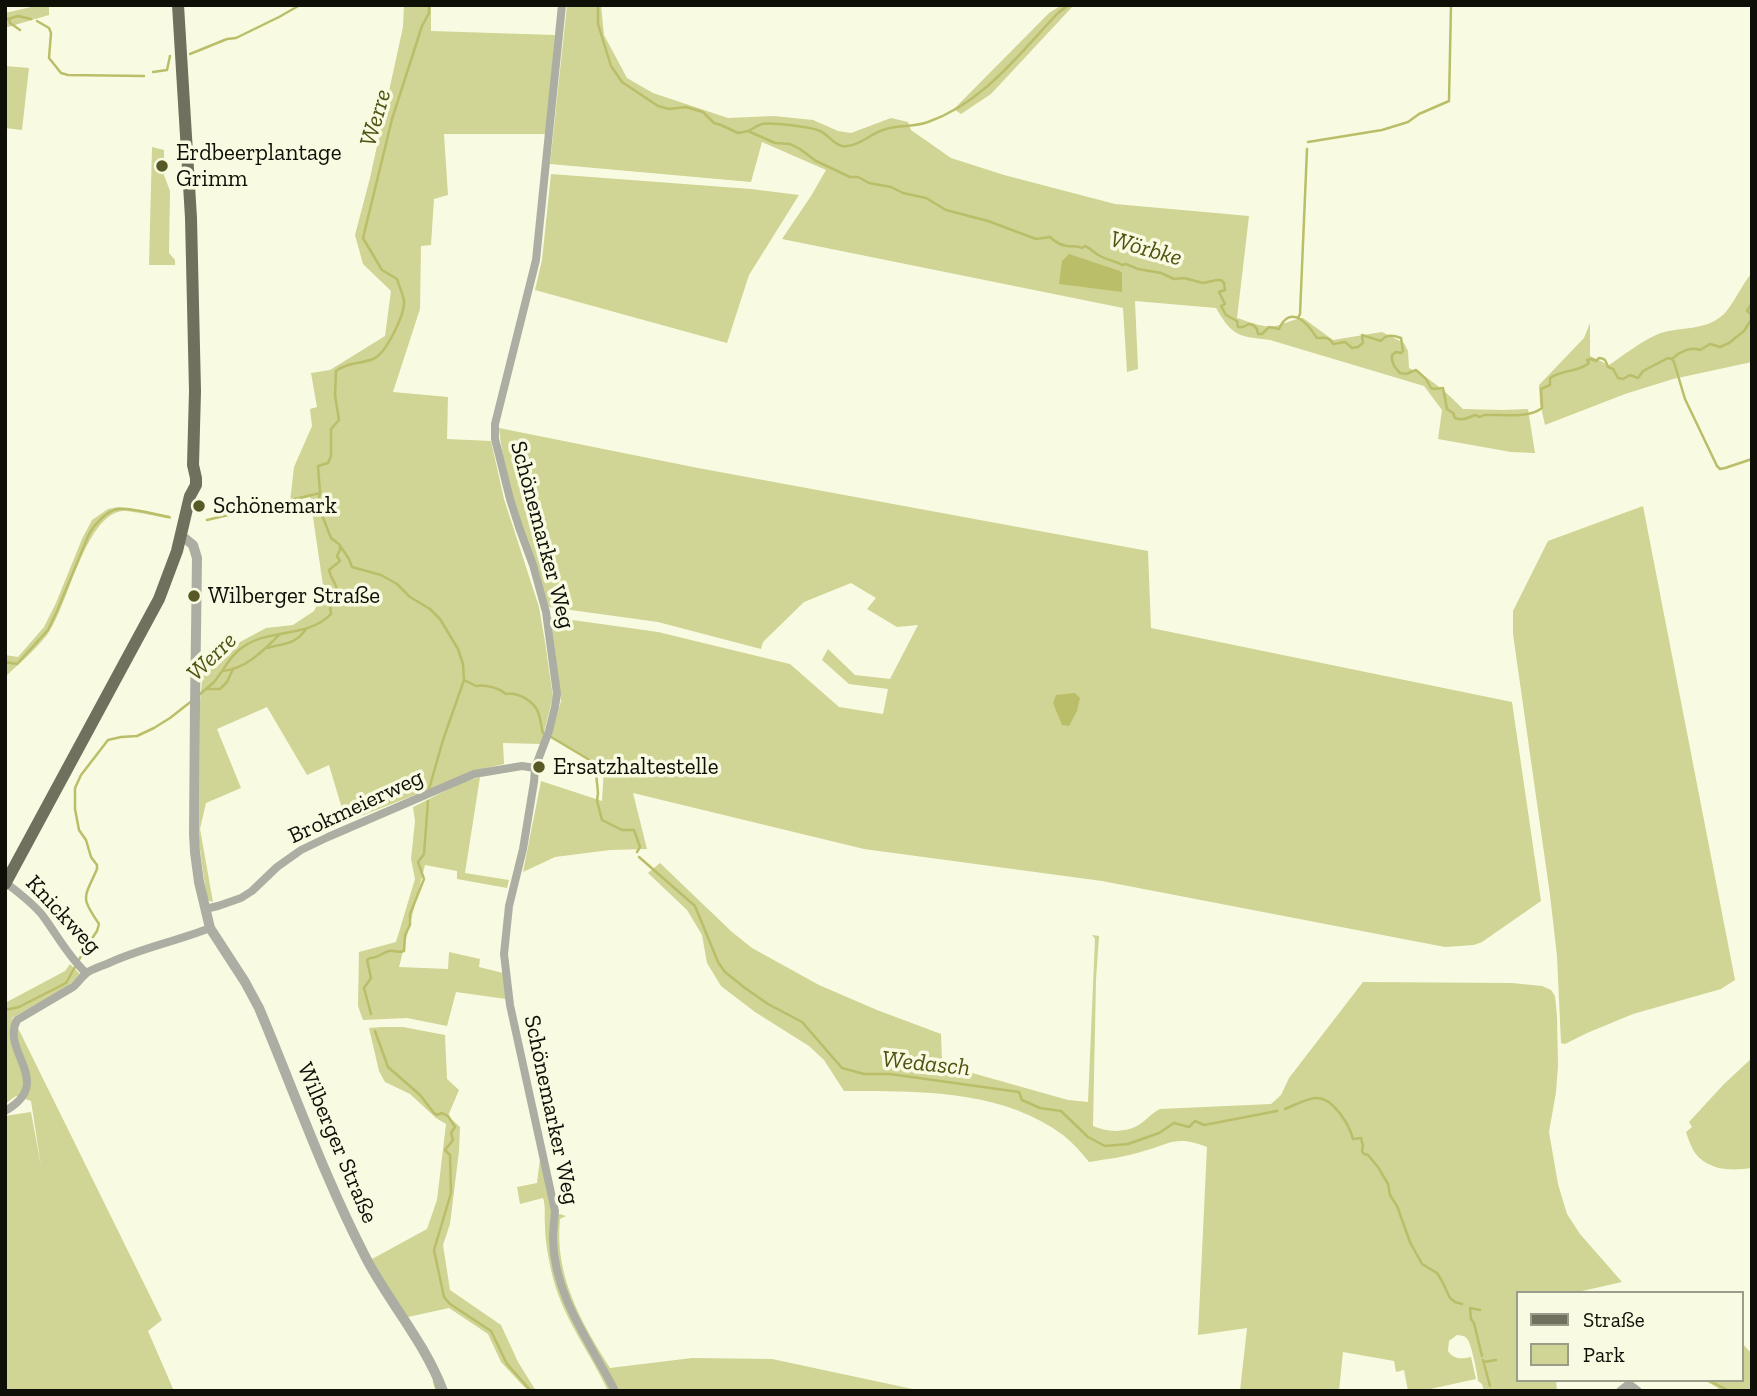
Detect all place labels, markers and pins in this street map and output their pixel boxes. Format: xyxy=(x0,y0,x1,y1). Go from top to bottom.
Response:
place label: Erdbeerplantage Grimm xyxy=(176,139,341,193)
marker: Erdbeerplantage Grimm xyxy=(154,158,170,174)
place label: Schönemark xyxy=(213,492,337,520)
marker: Schönemark xyxy=(191,498,207,514)
place label: Wilberger Straße xyxy=(208,582,380,610)
marker: Wilberger Straße xyxy=(186,588,202,604)
place label: Ersatzhaltestelle xyxy=(553,753,718,781)
marker: Ersatzhaltestelle xyxy=(531,759,547,775)

